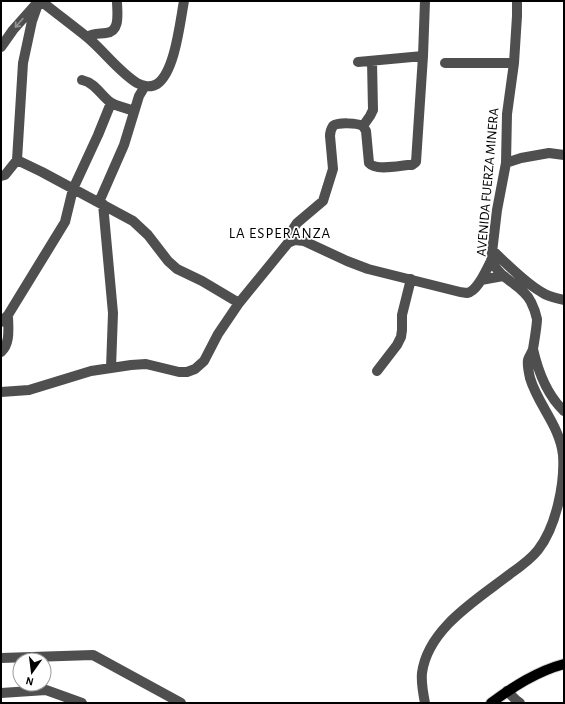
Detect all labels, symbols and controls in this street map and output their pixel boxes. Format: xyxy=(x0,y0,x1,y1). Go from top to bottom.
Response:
one-way arrow xyxy=(14,18,23,28)
street label: AVENIDA FUERZA MINERA xyxy=(475,107,501,257)
district label: LA ESPERANZA xyxy=(229,226,331,241)
north arrow xyxy=(12,652,52,692)
text: N xyxy=(25,675,35,687)

